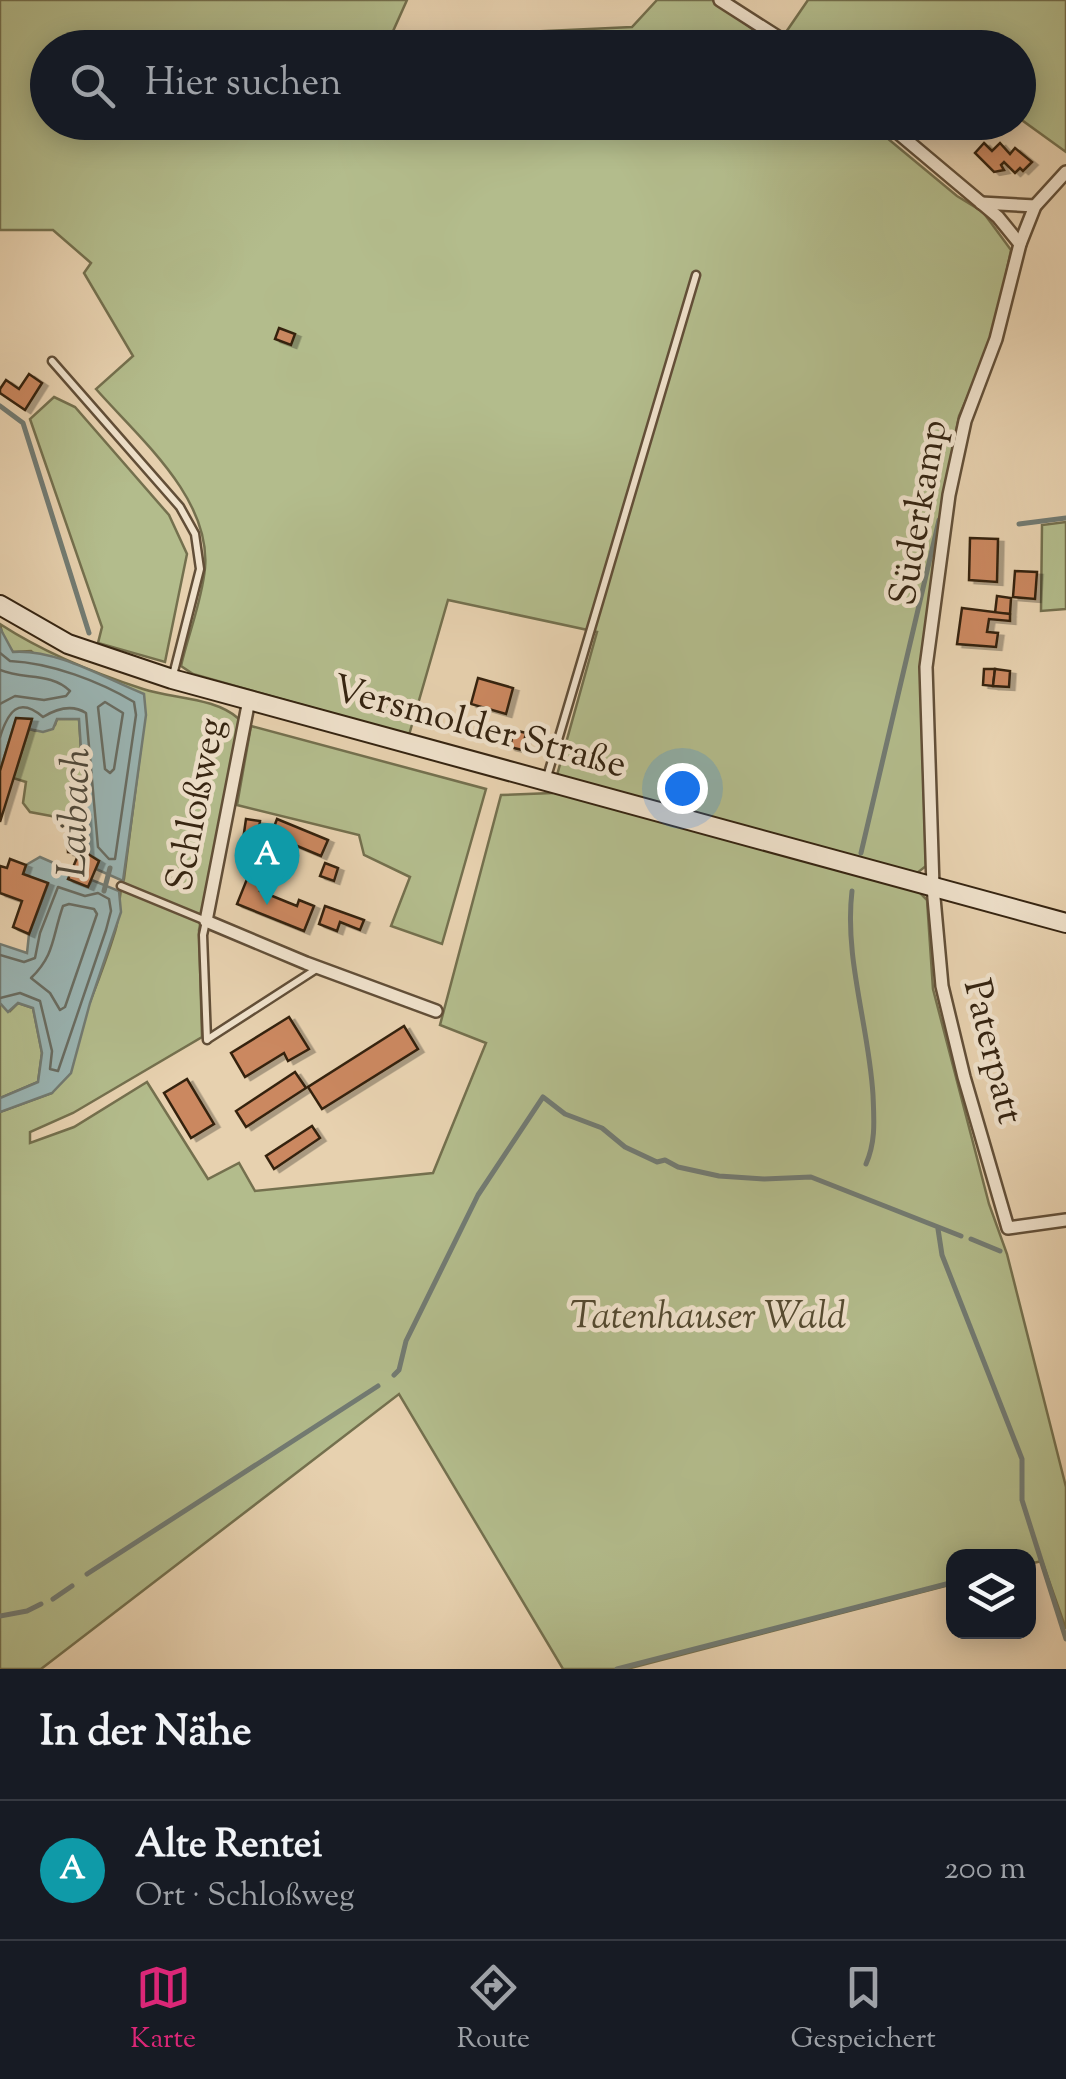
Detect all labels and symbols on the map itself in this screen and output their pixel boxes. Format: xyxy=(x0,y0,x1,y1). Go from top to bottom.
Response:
street label: Süderkamp xyxy=(878,416,964,610)
street label: Versmolder Straße xyxy=(326,664,632,794)
street label: Schloßweg xyxy=(155,714,241,896)
water label: Laibach xyxy=(46,747,108,879)
your location xyxy=(657,763,708,814)
pin: A xyxy=(234,822,300,905)
street label: Paterpatt xyxy=(947,974,1035,1130)
park label: Tatenhauser Wald xyxy=(570,1292,846,1346)

